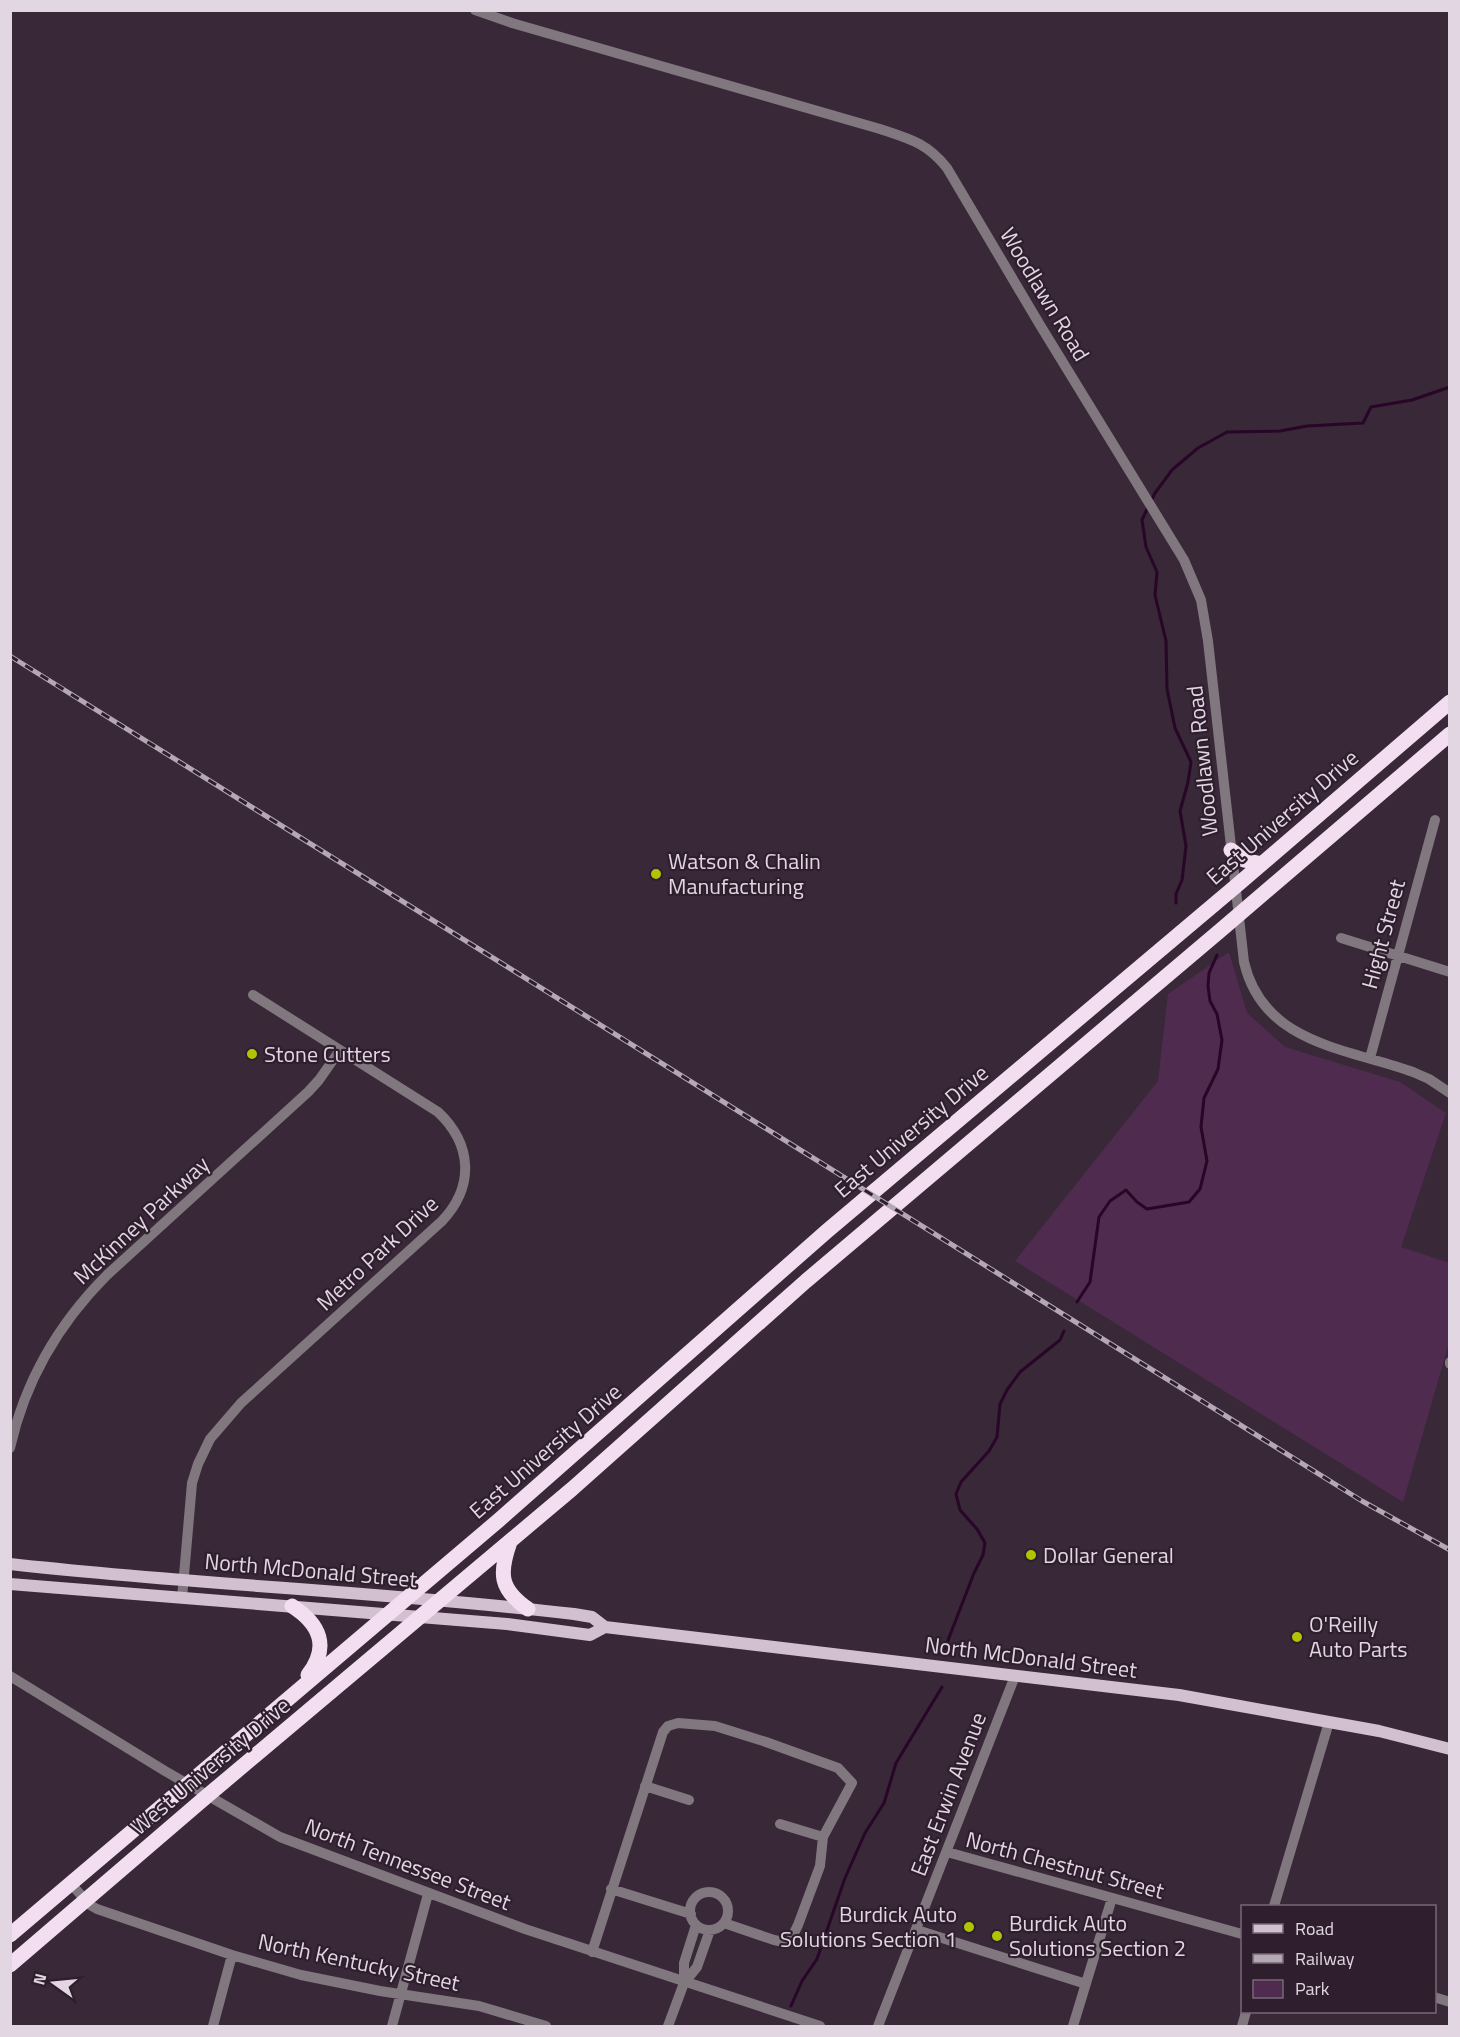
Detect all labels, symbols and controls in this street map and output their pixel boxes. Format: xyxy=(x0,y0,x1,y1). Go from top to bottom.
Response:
street label: Woodlawn Road xyxy=(992,220,1098,368)
street label: Woodlawn Road xyxy=(1177,684,1227,838)
street label: East University Drive xyxy=(1198,741,1366,893)
place label: Watson & Chalin Manufacturing xyxy=(668,844,821,903)
marker: Watson & Chalin Manufacturing xyxy=(649,867,663,881)
street label: Hight Street xyxy=(1352,875,1414,992)
place label: Stone Cutters xyxy=(264,1037,391,1071)
marker: Stone Cutters xyxy=(245,1047,259,1061)
street label: East University Drive xyxy=(826,1056,996,1206)
street label: McKinney Parkway xyxy=(65,1147,217,1292)
street label: Metro Park Drive xyxy=(308,1187,446,1319)
street label: East University Drive xyxy=(461,1375,629,1527)
place label: Dollar General xyxy=(1043,1538,1174,1572)
street label: North McDonald Street xyxy=(203,1544,419,1596)
marker: Dollar General xyxy=(1024,1548,1038,1562)
place label: O'Reilly Auto Parts xyxy=(1309,1607,1408,1666)
street label: North McDonald Street xyxy=(923,1627,1139,1687)
marker: O'Reilly Auto Parts xyxy=(1290,1630,1304,1644)
street label: West University Drive xyxy=(123,1689,297,1843)
street label: East Erwin Avenue xyxy=(901,1707,995,1881)
street label: North Tennessee Street xyxy=(300,1809,516,1919)
street label: North Chestnut Street xyxy=(962,1822,1168,1908)
place label: Burdick Auto Solutions Section 1 xyxy=(780,1897,957,1956)
legend xyxy=(1241,1905,1436,2013)
place label: Burdick Auto Solutions Section 2 xyxy=(1009,1906,1186,1965)
text: Road xyxy=(1295,1915,1334,1942)
marker: Burdick Auto Solutions Section 1 xyxy=(962,1920,976,1934)
street label: North Kentucky Street xyxy=(255,1924,463,2000)
marker: Burdick Auto Solutions Section 2 xyxy=(990,1929,1004,1943)
text: Railway xyxy=(1295,1945,1355,1972)
north arrow xyxy=(24,1953,84,2013)
text: N xyxy=(26,1971,53,1988)
text: Park xyxy=(1295,1975,1330,2002)

